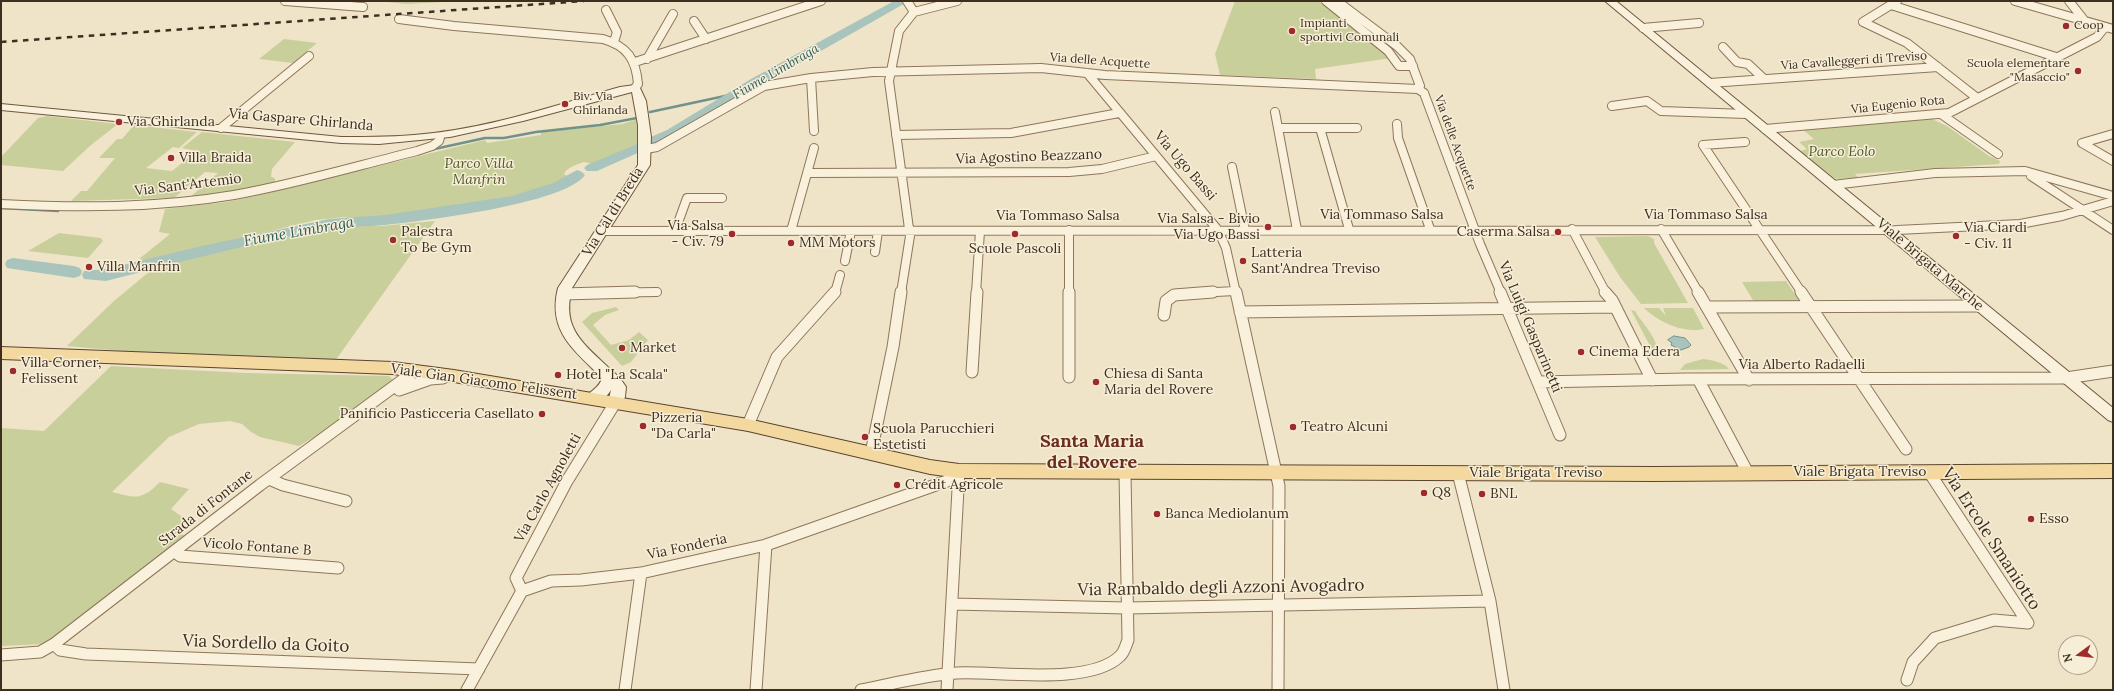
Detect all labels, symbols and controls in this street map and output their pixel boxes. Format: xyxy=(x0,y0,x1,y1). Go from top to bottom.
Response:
place label: Impianti sportivi Comunali xyxy=(1300,17,1399,45)
place label: Coop xyxy=(2074,19,2104,33)
marker: Coop xyxy=(2061,21,2071,31)
marker: Impianti sportivi Comunali xyxy=(1287,26,1297,36)
water label: Fiume Limbraga xyxy=(730,41,822,103)
street label: Via Cavalleggeri di Treviso xyxy=(1781,49,1927,73)
street label: Via delle Acquette xyxy=(1049,50,1151,72)
place label: Scuola elementare "Masaccio" xyxy=(1967,57,2070,85)
marker: Scuola elementare "Masaccio" xyxy=(2073,66,2083,76)
place label: Biv. Via Ghirlanda xyxy=(573,90,628,118)
street label: Via delle Acquette xyxy=(1431,93,1479,193)
street label: Via Eugenio Rota xyxy=(1850,93,1946,117)
marker: Biv. Via Ghirlanda xyxy=(560,99,570,109)
street label: Via Gaspare Ghirlanda xyxy=(228,105,374,135)
place label: Via Ghirlanda xyxy=(127,114,215,130)
marker: Via Ghirlanda xyxy=(114,117,124,127)
street label: Via Ugo Bassi xyxy=(1150,128,1220,204)
park label: Parco Eolo xyxy=(1809,144,1875,160)
street label: Via Agostino Beazzano xyxy=(956,146,1102,168)
place label: Villa Braida xyxy=(179,150,252,166)
marker: Villa Braida xyxy=(166,153,176,163)
park label: Parco Villa Manfrin xyxy=(445,156,513,188)
street label: Via Cal di Breda xyxy=(579,164,647,260)
street label: Via Sant'Artemio xyxy=(134,170,242,200)
street label: Via Tommaso Salsa xyxy=(1320,207,1444,223)
street label: Via Tommaso Salsa xyxy=(1644,207,1768,223)
street label: Via Tommaso Salsa xyxy=(996,208,1120,224)
place label: Via Salsa - Bivio Via Ugo Bassi xyxy=(1158,211,1260,244)
water label: Fiume Limbraga xyxy=(243,213,355,251)
street label: Viale Brigata Marche xyxy=(1873,215,1987,315)
place label: Via Salsa - Civ. 79 xyxy=(668,218,724,250)
place label: Via Ciardi - Civ. 11 xyxy=(1964,220,2027,252)
marker: Via Salsa - Bivio Via Ugo Bassi xyxy=(1263,222,1273,232)
place label: Palestra To Be Gym xyxy=(401,224,472,256)
place label: Caserma Salsa xyxy=(1457,224,1550,240)
marker: Caserma Salsa xyxy=(1553,227,1563,237)
marker: Via Salsa - Civ. 79 xyxy=(727,229,737,239)
marker: Scuole Pascoli xyxy=(1010,229,1020,239)
marker: Via Ciardi - Civ. 11 xyxy=(1951,231,1961,241)
marker: Palestra To Be Gym xyxy=(388,235,398,245)
place label: MM Motors xyxy=(799,235,875,251)
marker: MM Motors xyxy=(786,238,796,248)
place label: Scuole Pascoli xyxy=(969,241,1061,257)
place label: Latteria Sant'Andrea Treviso xyxy=(1251,245,1380,278)
marker: Latteria Sant'Andrea Treviso xyxy=(1238,256,1248,266)
place label: Villa Manfrin xyxy=(97,259,180,275)
street label: Via Luigi Gasparinetti xyxy=(1495,259,1565,395)
marker: Villa Manfrin xyxy=(84,262,94,272)
place label: Market xyxy=(630,340,676,356)
marker: Market xyxy=(617,343,627,353)
place label: Cinema Edera xyxy=(1589,344,1680,360)
marker: Cinema Edera xyxy=(1576,347,1586,357)
place label: Villa Corner, Felissent xyxy=(21,355,102,388)
street label: Via Alberto Radaelli xyxy=(1739,357,1865,373)
street label: Viale Gian Giacomo Felissent xyxy=(390,361,578,403)
marker: Villa Corner, Felissent xyxy=(8,366,18,376)
place label: Chiesa di Santa Maria del Rovere xyxy=(1104,366,1213,398)
place label: Hotel "La Scala" xyxy=(566,367,668,383)
marker: Hotel "La Scala" xyxy=(553,370,563,380)
marker: Chiesa di Santa Maria del Rovere xyxy=(1091,377,1101,387)
place label: Panificio Pasticceria Casellato xyxy=(340,406,534,422)
marker: Panificio Pasticceria Casellato xyxy=(537,409,547,419)
place label: Pizzeria "Da Carla" xyxy=(651,410,716,442)
place label: Teatro Alcuni xyxy=(1301,419,1388,435)
marker: Pizzeria "Da Carla" xyxy=(638,421,648,431)
place label: Scuola Parucchieri Estetisti xyxy=(873,421,994,454)
marker: Teatro Alcuni xyxy=(1288,422,1298,432)
street label: Via Carlo Agnoletti xyxy=(511,431,585,545)
district label: Santa Maria del Rovere xyxy=(1040,431,1144,474)
marker: Scuola Parucchieri Estetisti xyxy=(860,432,870,442)
street label: Viale Brigata Treviso xyxy=(1794,464,1926,480)
street label: Via Ercole Smaniotto xyxy=(1937,464,2045,614)
street label: Viale Brigata Treviso xyxy=(1470,465,1602,481)
street label: Strada di Fontane xyxy=(156,466,256,550)
place label: Crédit Agricole xyxy=(905,477,1003,493)
marker: Crédit Agricole xyxy=(892,480,902,490)
place label: Q8 xyxy=(1432,485,1451,501)
place label: BNL xyxy=(1490,486,1517,502)
marker: Q8 xyxy=(1419,488,1429,498)
marker: BNL xyxy=(1477,489,1487,499)
place label: Banca Mediolanum xyxy=(1165,506,1289,522)
marker: Banca Mediolanum xyxy=(1152,509,1162,519)
place label: Esso xyxy=(2039,511,2069,527)
marker: Esso xyxy=(2026,514,2036,524)
street label: Via Fonderia xyxy=(646,530,728,564)
street label: Vicolo Fontane B xyxy=(202,535,312,559)
street label: Via Rambaldo degli Azzoni Avogadro xyxy=(1078,575,1364,601)
street label: Via Sordello da Goito xyxy=(182,631,350,657)
north arrow xyxy=(2058,635,2098,675)
text: N xyxy=(2060,652,2075,664)

